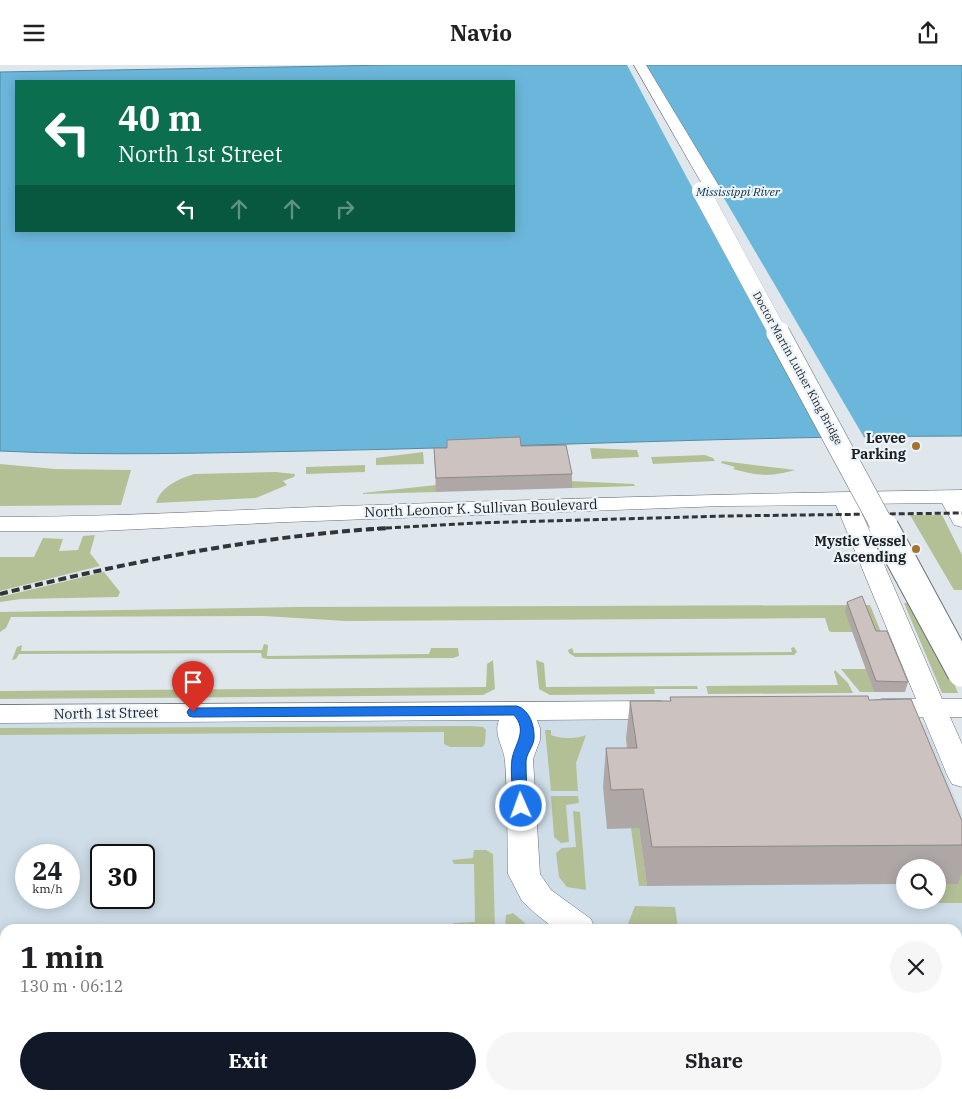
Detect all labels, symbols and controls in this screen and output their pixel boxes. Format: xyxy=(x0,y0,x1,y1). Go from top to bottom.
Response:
text: Navio xyxy=(450,18,512,47)
icon: menu xyxy=(20,19,48,47)
icon: share xyxy=(914,19,942,47)
text: 40 m xyxy=(118,95,202,141)
icon: left xyxy=(35,100,100,165)
text: North 1st Street xyxy=(118,139,282,168)
water label: Mississippi River xyxy=(695,184,781,199)
icon: left xyxy=(172,195,200,223)
icon: ahead xyxy=(225,195,253,223)
icon: ahead xyxy=(278,195,306,223)
icon: right xyxy=(331,195,359,223)
street label: Doctor Martin Luther King Bridge xyxy=(750,289,846,447)
place label: Levee Parking xyxy=(851,429,907,463)
marker: Levee Parking xyxy=(910,440,922,452)
street label: North Leonor K. Sullivan Boulevard xyxy=(364,495,598,521)
place label: Mystic Vessel Ascending xyxy=(814,532,907,566)
marker: Mystic Vessel Ascending xyxy=(910,543,922,555)
pin xyxy=(172,661,214,712)
icon: arrive xyxy=(179,668,207,696)
street label: North 1st Street xyxy=(54,703,159,723)
position arrow xyxy=(494,779,546,831)
speed limit sign: 30 xyxy=(90,844,155,909)
text: 24 xyxy=(32,854,63,887)
map controls xyxy=(896,859,946,909)
button: search xyxy=(896,859,946,909)
text: km/h xyxy=(32,881,63,896)
text: 1 min xyxy=(20,937,104,976)
button: close xyxy=(890,941,942,993)
text: 130 m · 06:12 xyxy=(20,976,123,996)
button: Exit xyxy=(20,1032,476,1090)
button: Share xyxy=(486,1032,942,1090)

